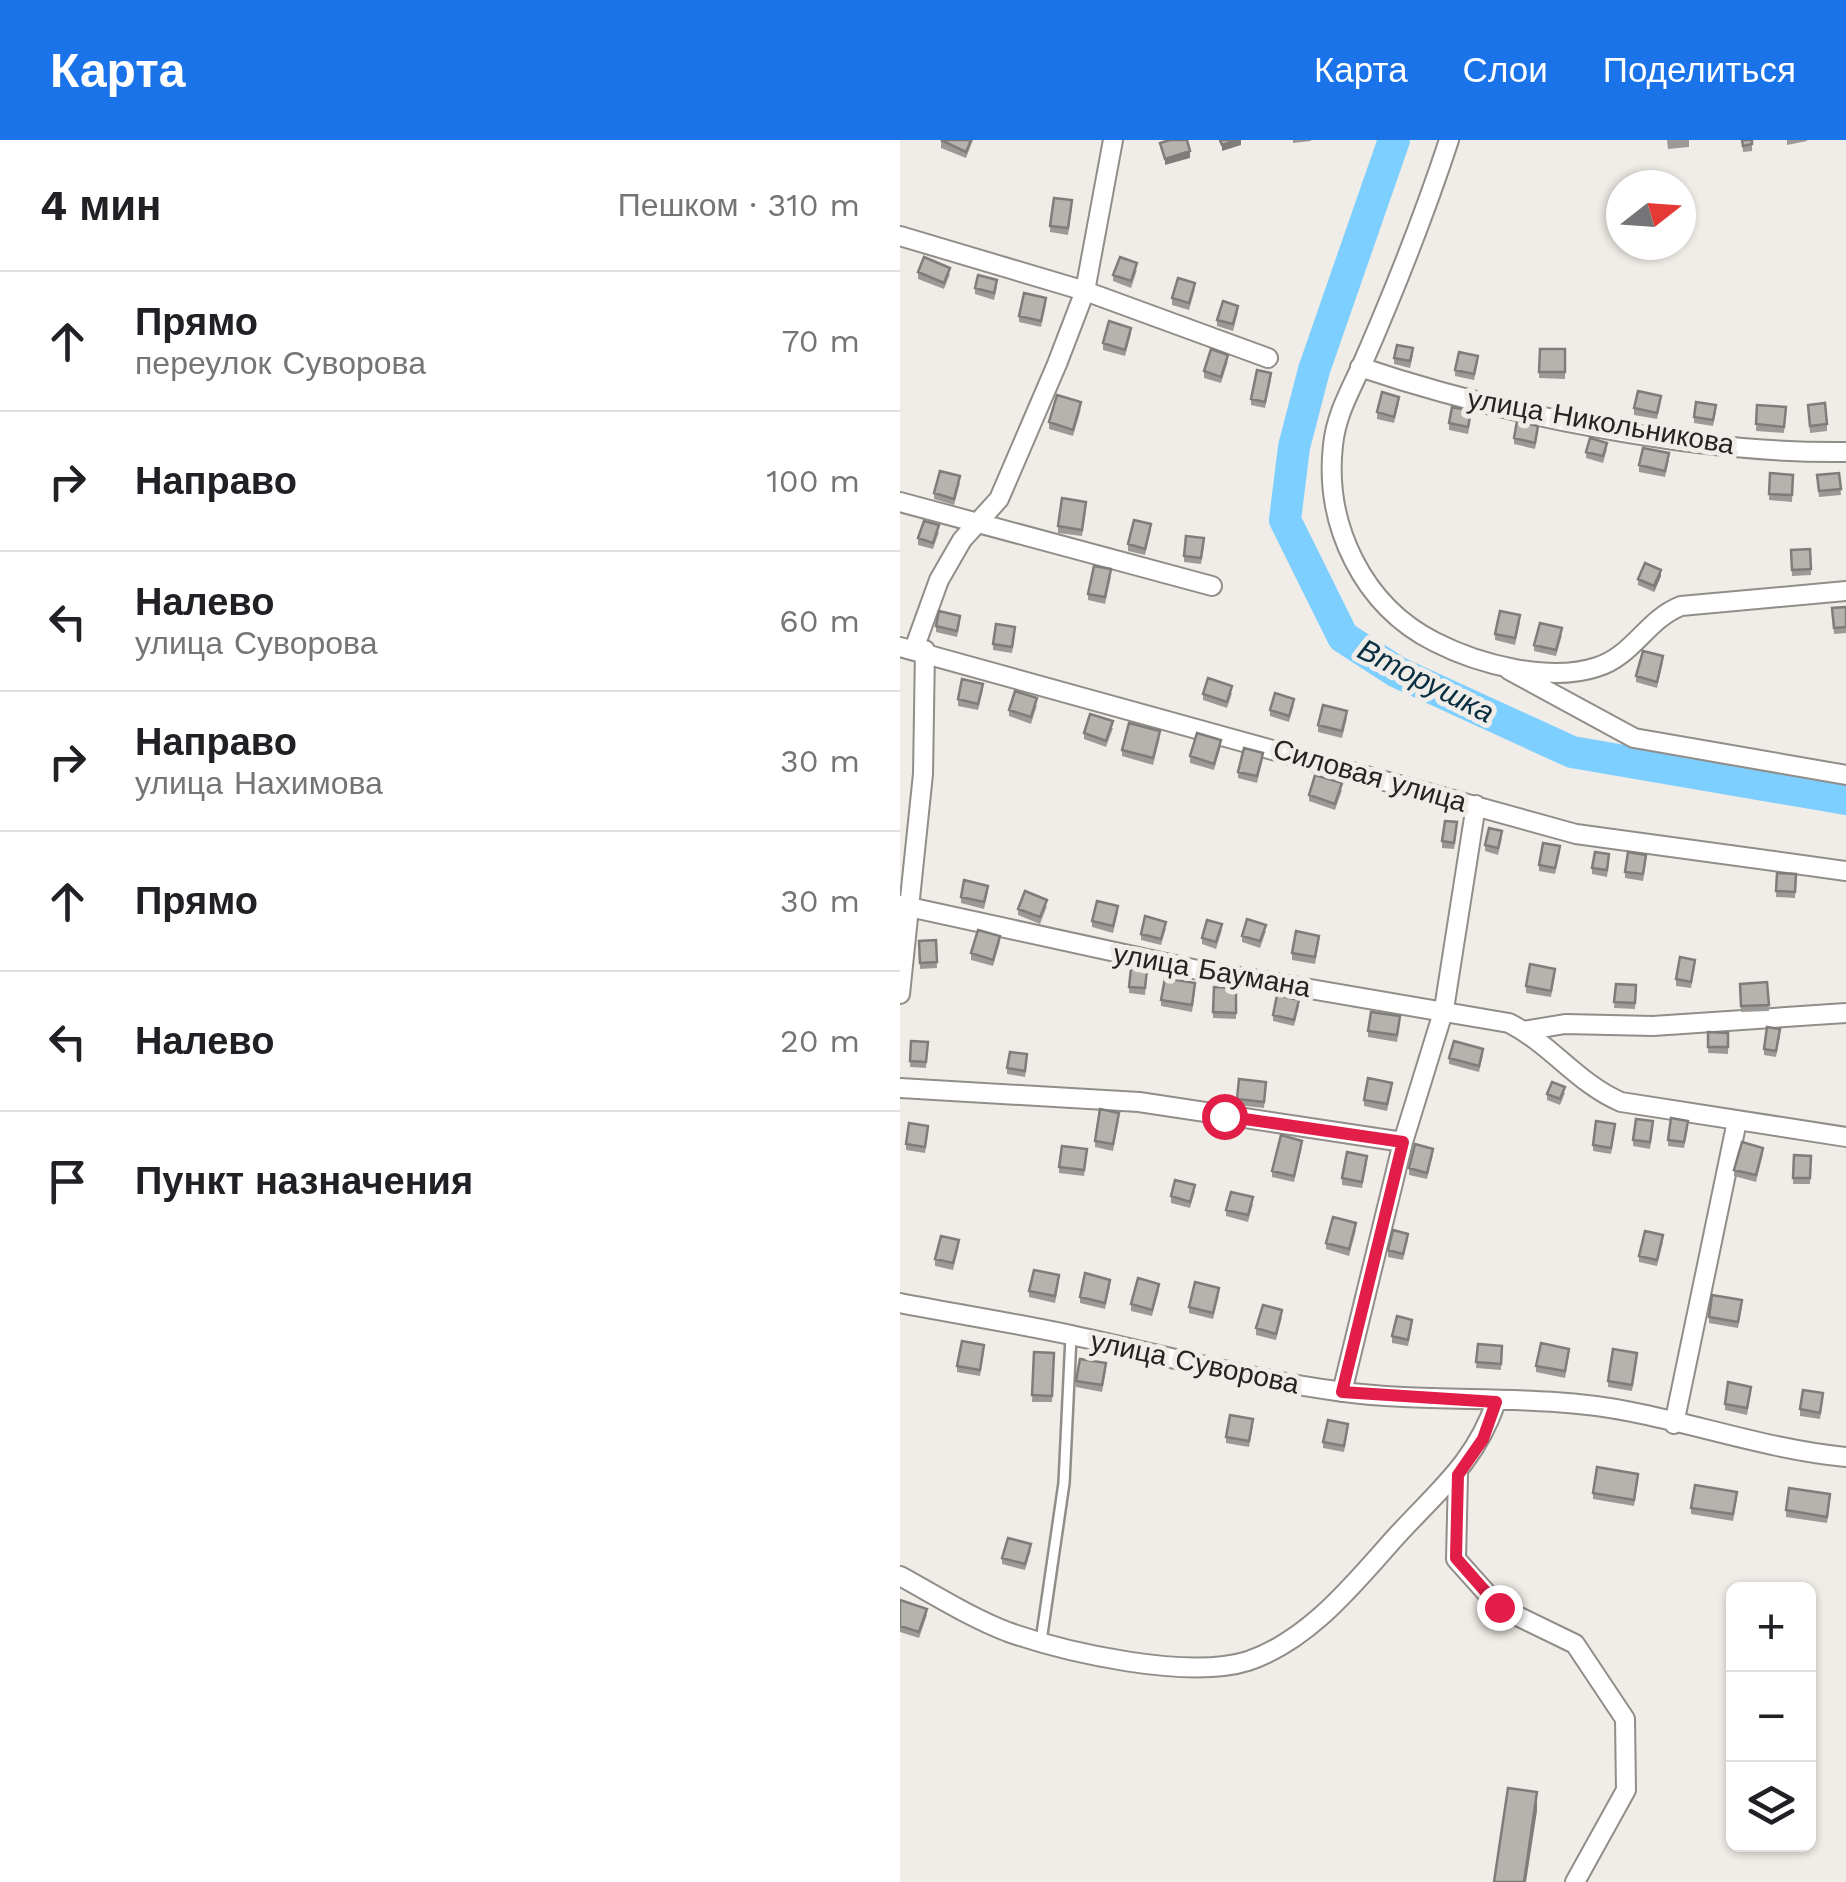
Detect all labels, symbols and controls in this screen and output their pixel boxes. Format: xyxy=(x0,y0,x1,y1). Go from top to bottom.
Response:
text: Карта xyxy=(50,42,185,99)
text: Карта xyxy=(1314,49,1408,91)
text: Слои xyxy=(1463,49,1548,91)
text: Поделиться xyxy=(1603,49,1796,91)
north arrow xyxy=(1606,170,1696,260)
text: 4 мин xyxy=(40,181,161,230)
text: Пешком · 310 m xyxy=(618,186,860,224)
text: Прямо xyxy=(135,300,258,344)
icon: ahead xyxy=(40,314,95,369)
text: 70 m xyxy=(781,322,860,360)
text: переулок Суворова xyxy=(135,344,426,382)
street label: улица Никольникова xyxy=(1465,382,1737,461)
icon: right xyxy=(40,454,95,509)
text: Направо xyxy=(135,459,297,503)
text: 100 m xyxy=(766,462,860,500)
text: Налево xyxy=(135,580,274,624)
icon: left xyxy=(40,594,95,649)
text: 60 m xyxy=(779,602,860,640)
text: улица Суворова xyxy=(135,624,377,662)
water label: Вторушка xyxy=(1352,631,1500,730)
text: Направо xyxy=(135,720,297,764)
street label: Силовая улица xyxy=(1269,732,1471,819)
icon: right xyxy=(40,734,95,789)
text: 30 m xyxy=(780,742,860,780)
text: улица Нахимова xyxy=(135,764,383,802)
icon: ahead xyxy=(40,874,95,929)
text: Прямо xyxy=(135,879,258,923)
text: 30 m xyxy=(780,882,860,920)
street label: улица Баумана xyxy=(1111,937,1314,1004)
icon: left xyxy=(40,1014,95,1069)
text: Налево xyxy=(135,1019,274,1063)
text: 20 m xyxy=(780,1022,860,1060)
route start xyxy=(1202,1094,1248,1140)
icon: arrive xyxy=(40,1154,95,1209)
text: Пункт назначения xyxy=(135,1159,473,1203)
street label: улица Суворова xyxy=(1088,1324,1303,1401)
map controls xyxy=(1726,1582,1816,1852)
button: + xyxy=(1726,1582,1816,1672)
route end xyxy=(1477,1585,1523,1631)
button: − xyxy=(1726,1672,1816,1762)
button: layers xyxy=(1726,1762,1816,1852)

